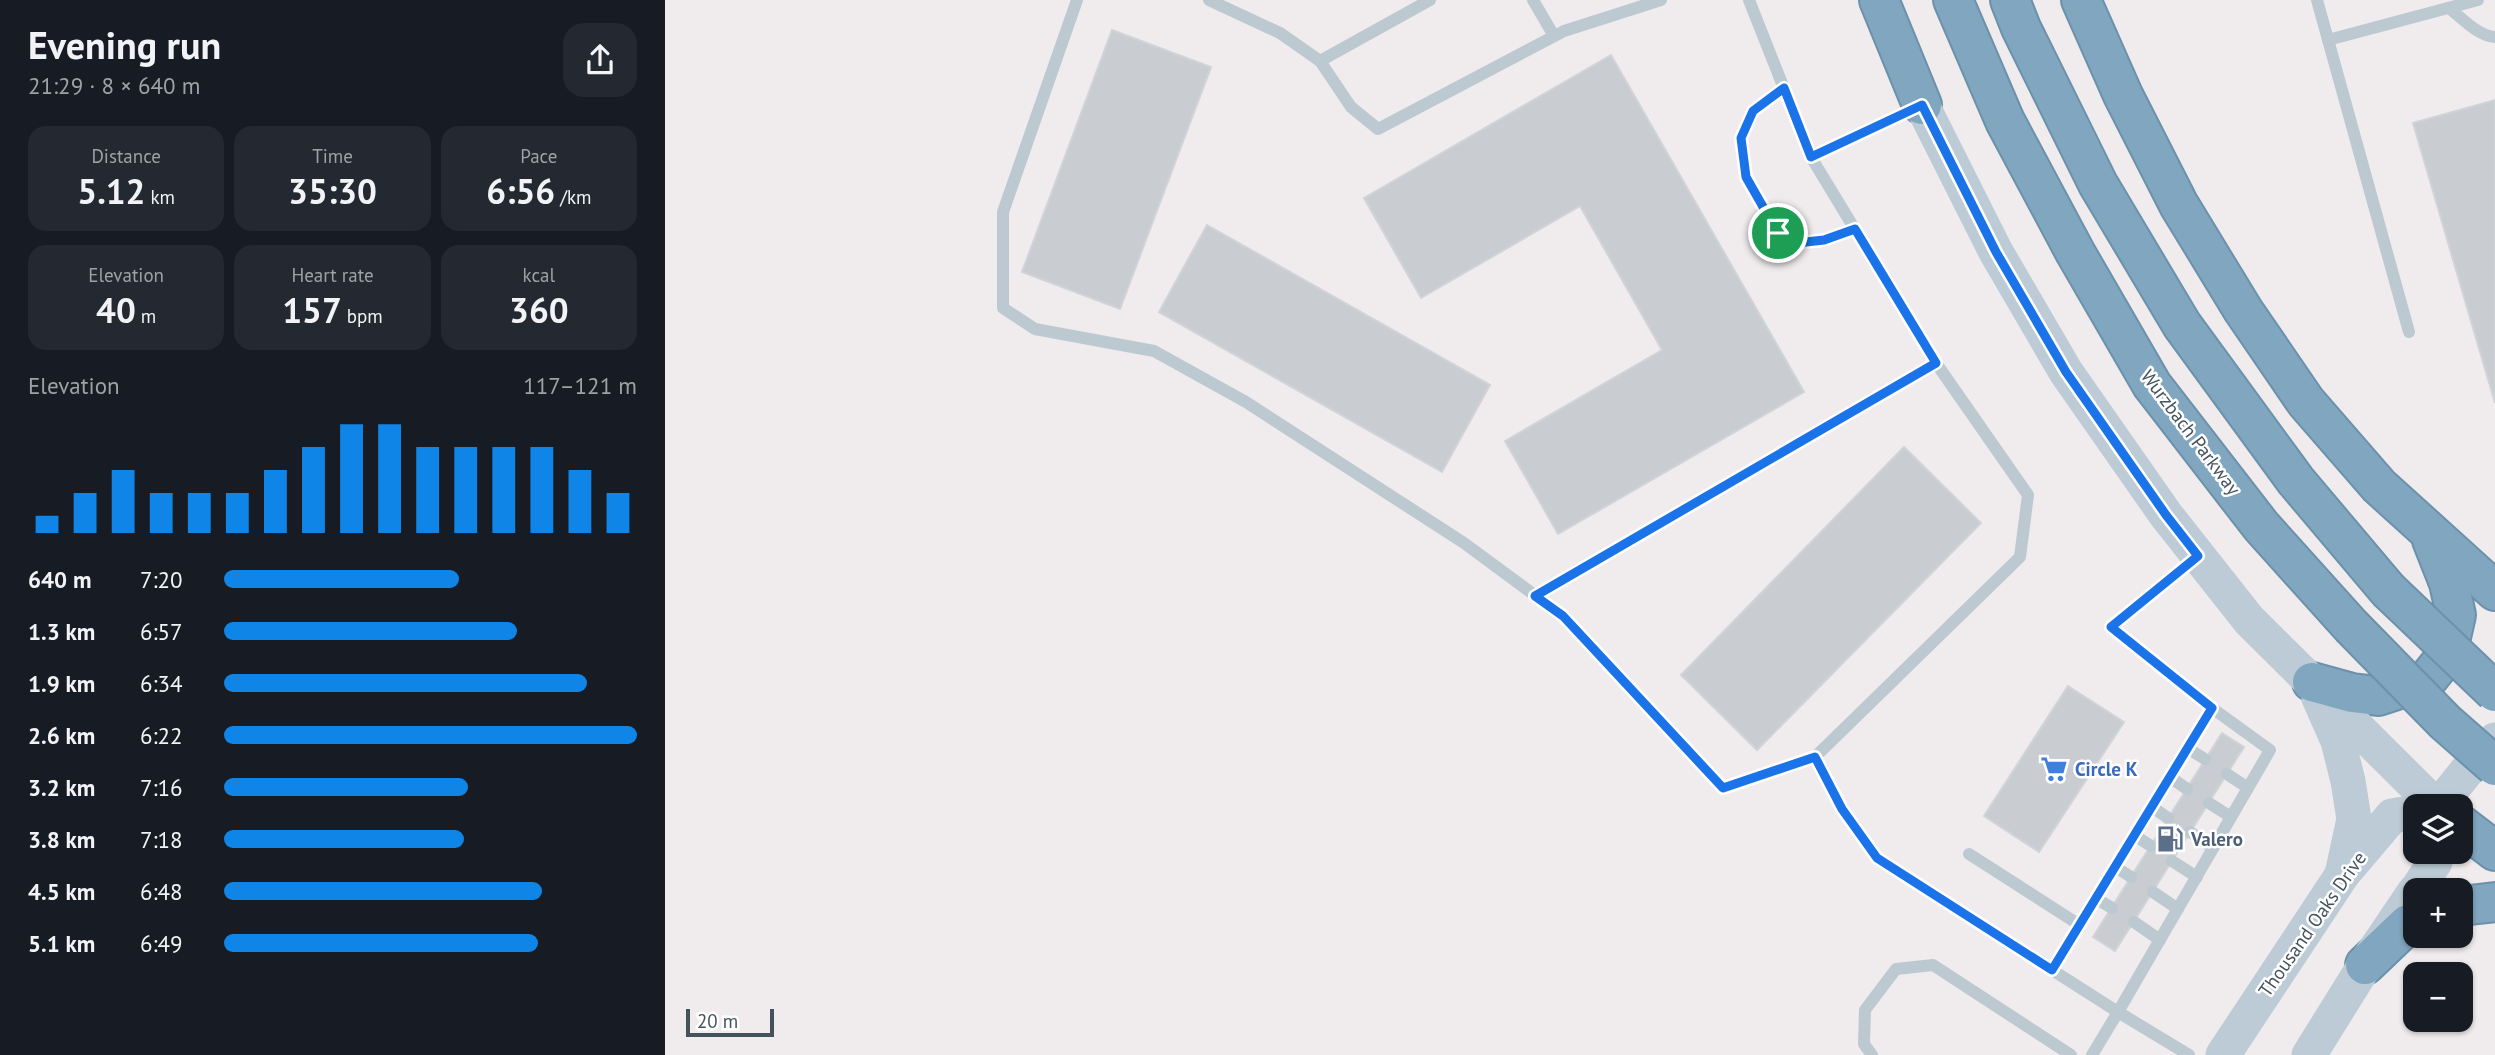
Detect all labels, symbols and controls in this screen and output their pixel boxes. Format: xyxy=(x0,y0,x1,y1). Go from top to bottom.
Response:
text: Evening run xyxy=(28,20,221,69)
button: share xyxy=(563,23,637,97)
text: 21:29 · 8 × 640 m xyxy=(28,71,200,100)
text: Distance xyxy=(91,144,161,168)
text: Time xyxy=(312,144,353,168)
text: Pace xyxy=(520,144,557,168)
text: 5.12 xyxy=(77,168,145,214)
text: 35:30 xyxy=(288,168,377,214)
text: 6:56 xyxy=(486,168,555,214)
text: km xyxy=(145,185,175,209)
text: /km xyxy=(555,185,591,209)
pin xyxy=(1748,203,1808,263)
icon: arrive xyxy=(1759,214,1797,252)
text: Elevation xyxy=(88,263,164,287)
text: Heart rate xyxy=(291,263,374,287)
text: kcal xyxy=(523,263,555,287)
text: 40 xyxy=(96,287,136,333)
text: 157 xyxy=(282,287,342,333)
text: 360 xyxy=(509,287,569,333)
text: m xyxy=(136,304,156,328)
text: bpm xyxy=(342,304,383,328)
street label: Wurzbach Parkway xyxy=(2136,364,2246,500)
text: Elevation xyxy=(28,371,120,400)
text: 117–121 m xyxy=(523,371,637,400)
text: 640 m xyxy=(28,565,91,594)
text: 7:20 xyxy=(140,565,183,594)
text: 1.3 km xyxy=(28,617,95,646)
text: 6:57 xyxy=(140,617,183,646)
text: 1.9 km xyxy=(28,669,95,698)
text: 6:34 xyxy=(140,669,183,698)
text: 2.6 km xyxy=(28,721,95,750)
text: 6:22 xyxy=(140,721,183,750)
supermarket icon: Circle K xyxy=(2039,754,2069,784)
place label: Circle K xyxy=(2075,757,2138,781)
text: 3.2 km xyxy=(28,773,95,802)
text: 7:16 xyxy=(140,773,183,802)
map controls xyxy=(2403,794,2473,1032)
button: layers xyxy=(2403,794,2473,864)
fuel station icon: Valero xyxy=(2155,824,2185,854)
text: 3.8 km xyxy=(28,825,95,854)
text: 7:18 xyxy=(140,825,183,854)
place label: Valero xyxy=(2190,827,2243,851)
street label: Thousand Oaks Drive xyxy=(2253,847,2371,1001)
text: 4.5 km xyxy=(28,877,95,906)
text: 6:48 xyxy=(140,877,183,906)
button: + xyxy=(2403,878,2473,948)
text: 5.1 km xyxy=(28,929,95,958)
text: 6:49 xyxy=(140,929,183,958)
button: − xyxy=(2403,962,2473,1032)
scale bar xyxy=(686,1006,773,1038)
text: 20 m xyxy=(697,1009,738,1033)

